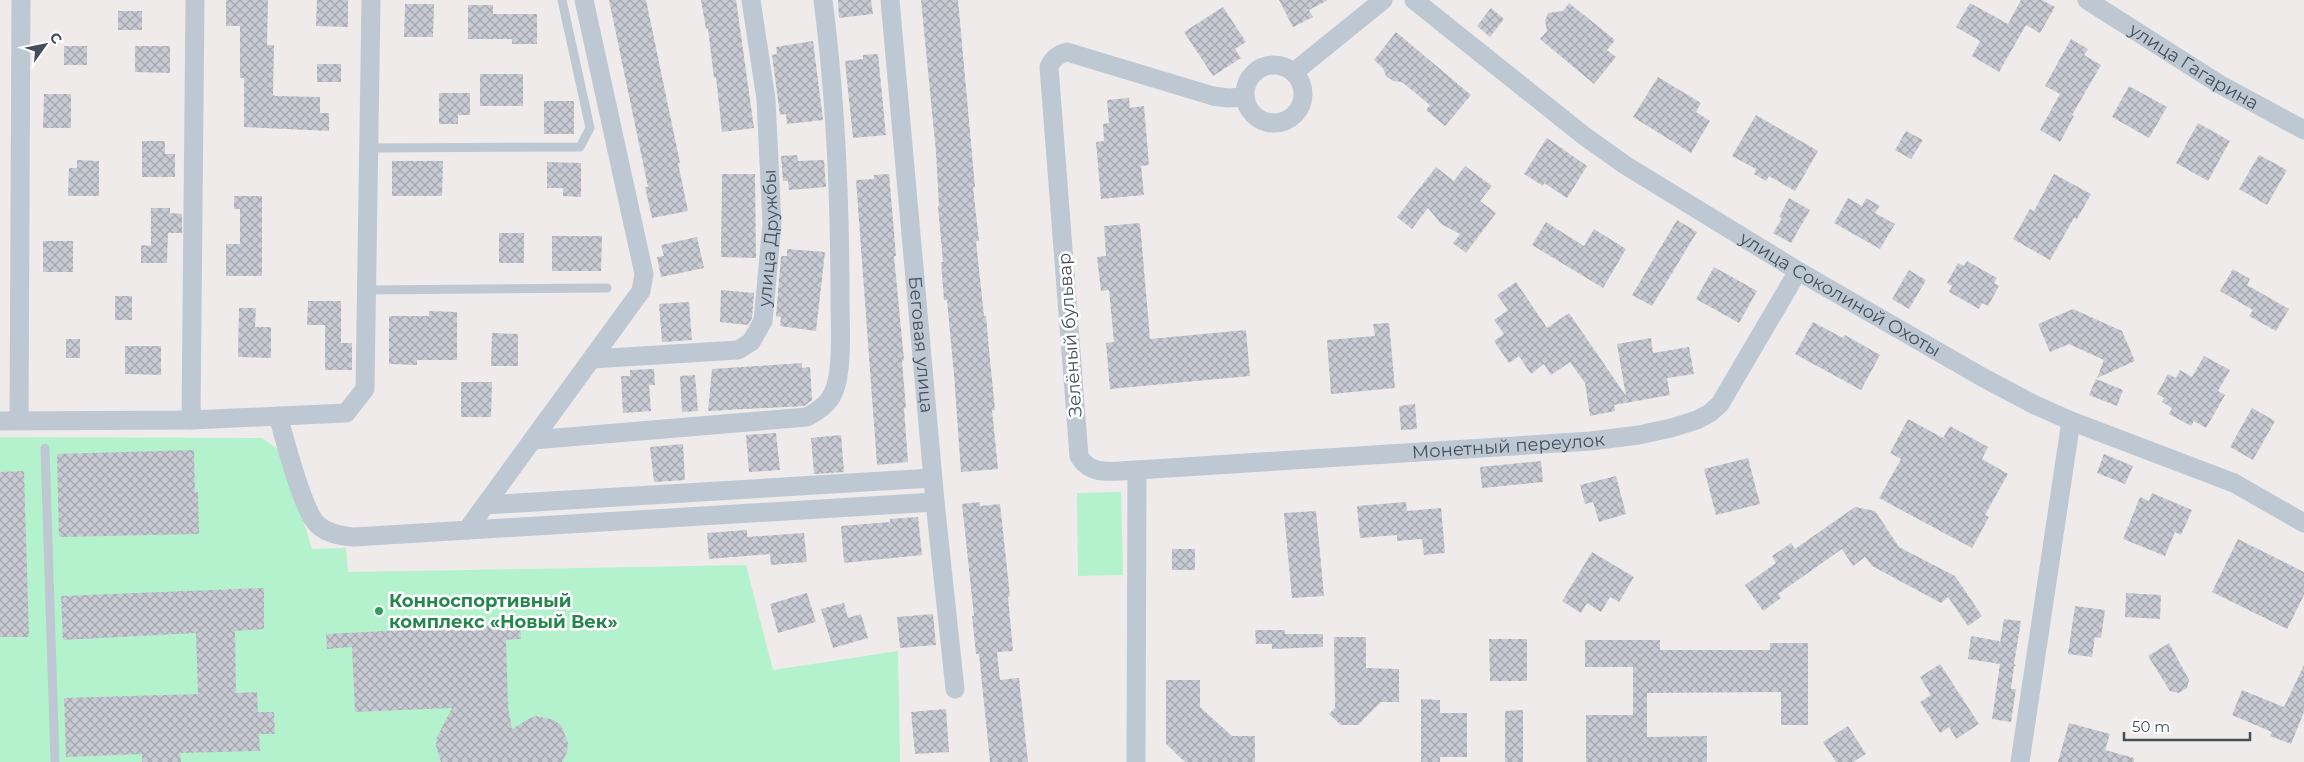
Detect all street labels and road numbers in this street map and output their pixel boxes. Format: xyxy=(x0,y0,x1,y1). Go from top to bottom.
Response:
street label: улица Гагарина xyxy=(2124,18,2262,114)
street label: улица Дружбы xyxy=(753,169,783,309)
street label: улица Соколиной Охоты xyxy=(1735,226,1944,362)
street label: Зелёный бульвар xyxy=(1053,252,1087,418)
street label: Беговая улица xyxy=(904,275,938,414)
street label: Монетный переулок xyxy=(1411,428,1606,463)

